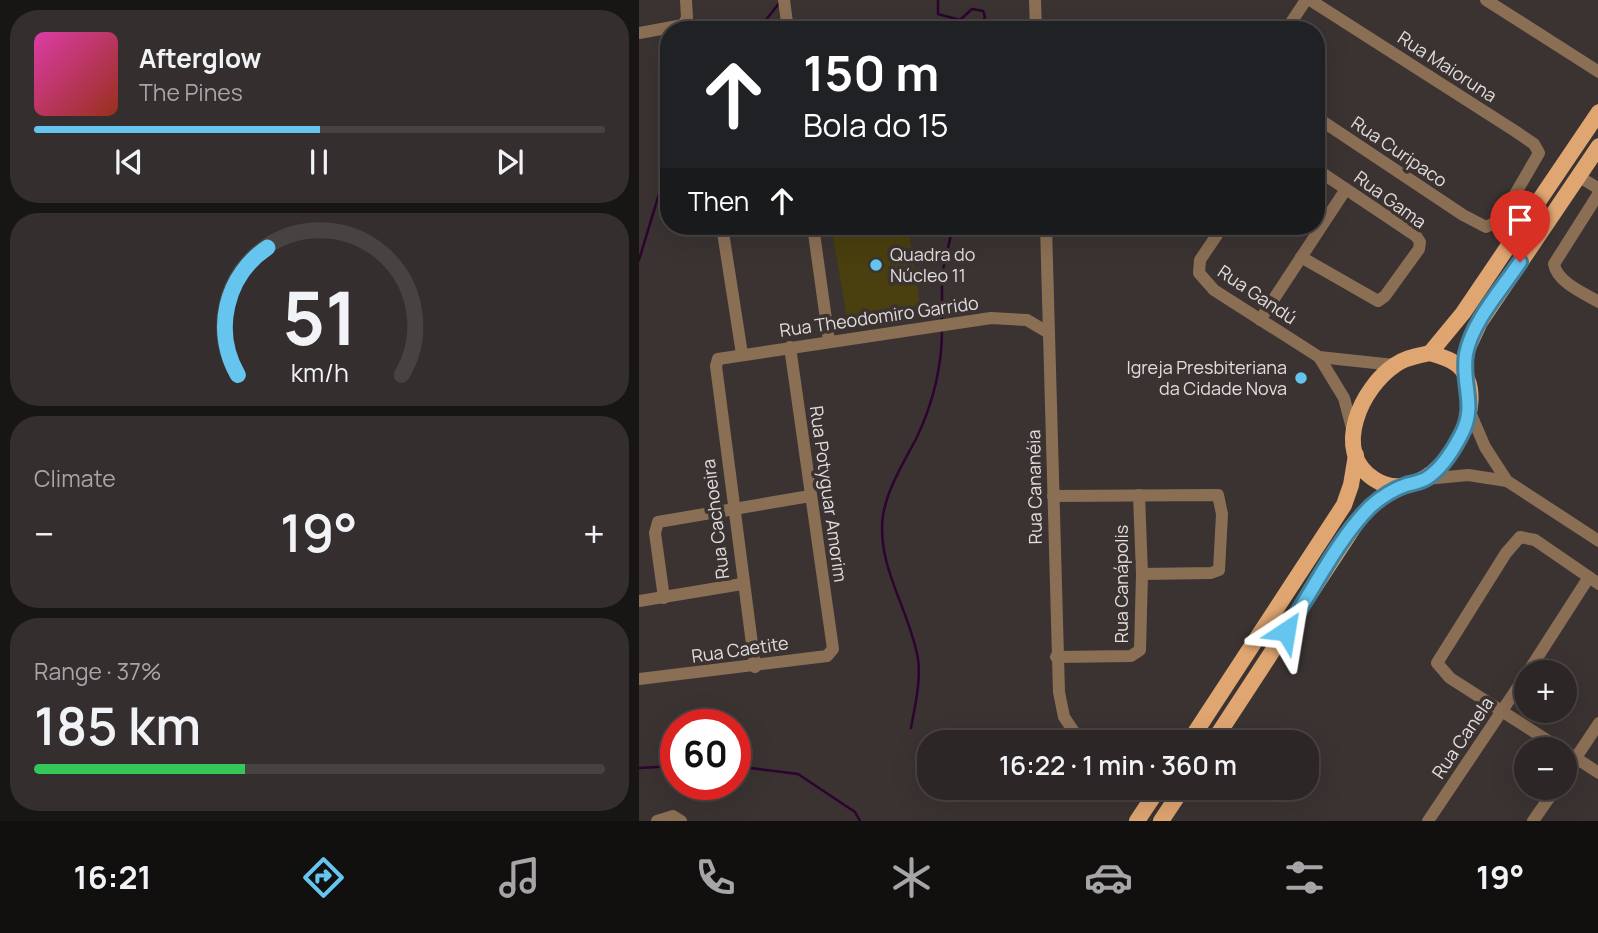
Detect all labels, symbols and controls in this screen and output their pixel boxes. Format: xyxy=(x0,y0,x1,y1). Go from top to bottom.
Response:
street label: Rua Maioruna xyxy=(1393,25,1502,107)
text: 150 m xyxy=(803,39,939,106)
text: Afterglow xyxy=(139,40,261,76)
icon: ahead xyxy=(688,49,779,140)
text: The Pines xyxy=(139,76,243,108)
text: Bola do 15 xyxy=(803,103,948,147)
street label: Rua Curipaco xyxy=(1347,110,1452,192)
icon: previous xyxy=(110,143,148,181)
icon: pause xyxy=(300,143,338,181)
icon: next xyxy=(491,143,529,181)
street label: Rua Gama xyxy=(1350,165,1431,233)
icon: ahead xyxy=(763,182,801,220)
text: Then xyxy=(688,183,749,219)
pin xyxy=(1490,190,1550,262)
icon: arrive xyxy=(1501,201,1539,239)
place label: Quadra do Núcleo 11 xyxy=(890,242,975,287)
marker: Quadra do Núcleo 11 xyxy=(868,257,884,273)
street label: Rua Gandú xyxy=(1213,259,1302,329)
text: 51 xyxy=(282,268,357,368)
street label: Rua Theodomiro Garrido xyxy=(778,290,980,342)
text: km/h xyxy=(290,355,349,390)
place label: Igreja Presbiteriana da Cidade Nova xyxy=(1126,355,1287,400)
marker: Igreja Presbiteriana da Cidade Nova xyxy=(1293,370,1309,386)
street label: Rua Potyguar Amorim xyxy=(805,404,853,584)
street label: Rua Cananéia xyxy=(1021,430,1047,545)
street label: Rua Cachoeira xyxy=(696,458,734,580)
text: Climate xyxy=(34,462,116,494)
text: 19° xyxy=(280,497,358,568)
text: − xyxy=(34,507,55,559)
text: + xyxy=(583,507,605,559)
street label: Rua Canápolis xyxy=(1109,525,1133,643)
position arrow xyxy=(1249,594,1323,668)
street label: Rua Caetite xyxy=(690,630,790,668)
text: Range · 37% xyxy=(34,655,161,687)
map controls xyxy=(1514,660,1577,800)
button: + xyxy=(1514,660,1577,723)
text: 185 km xyxy=(34,690,201,761)
street label: Rua Canela xyxy=(1426,692,1498,783)
speed limit sign: 60 xyxy=(660,709,751,800)
button: − xyxy=(1514,737,1577,800)
text: 16:22 · 1 min · 360 m xyxy=(999,747,1237,783)
icon: directions xyxy=(299,853,348,902)
icon: music xyxy=(495,853,544,902)
icon: phone xyxy=(691,853,740,902)
icon: climate xyxy=(887,853,936,902)
icon: car xyxy=(1084,853,1133,902)
icon: filters xyxy=(1280,853,1329,902)
text: 16:21 xyxy=(74,855,152,899)
text: 19° xyxy=(1476,855,1524,899)

